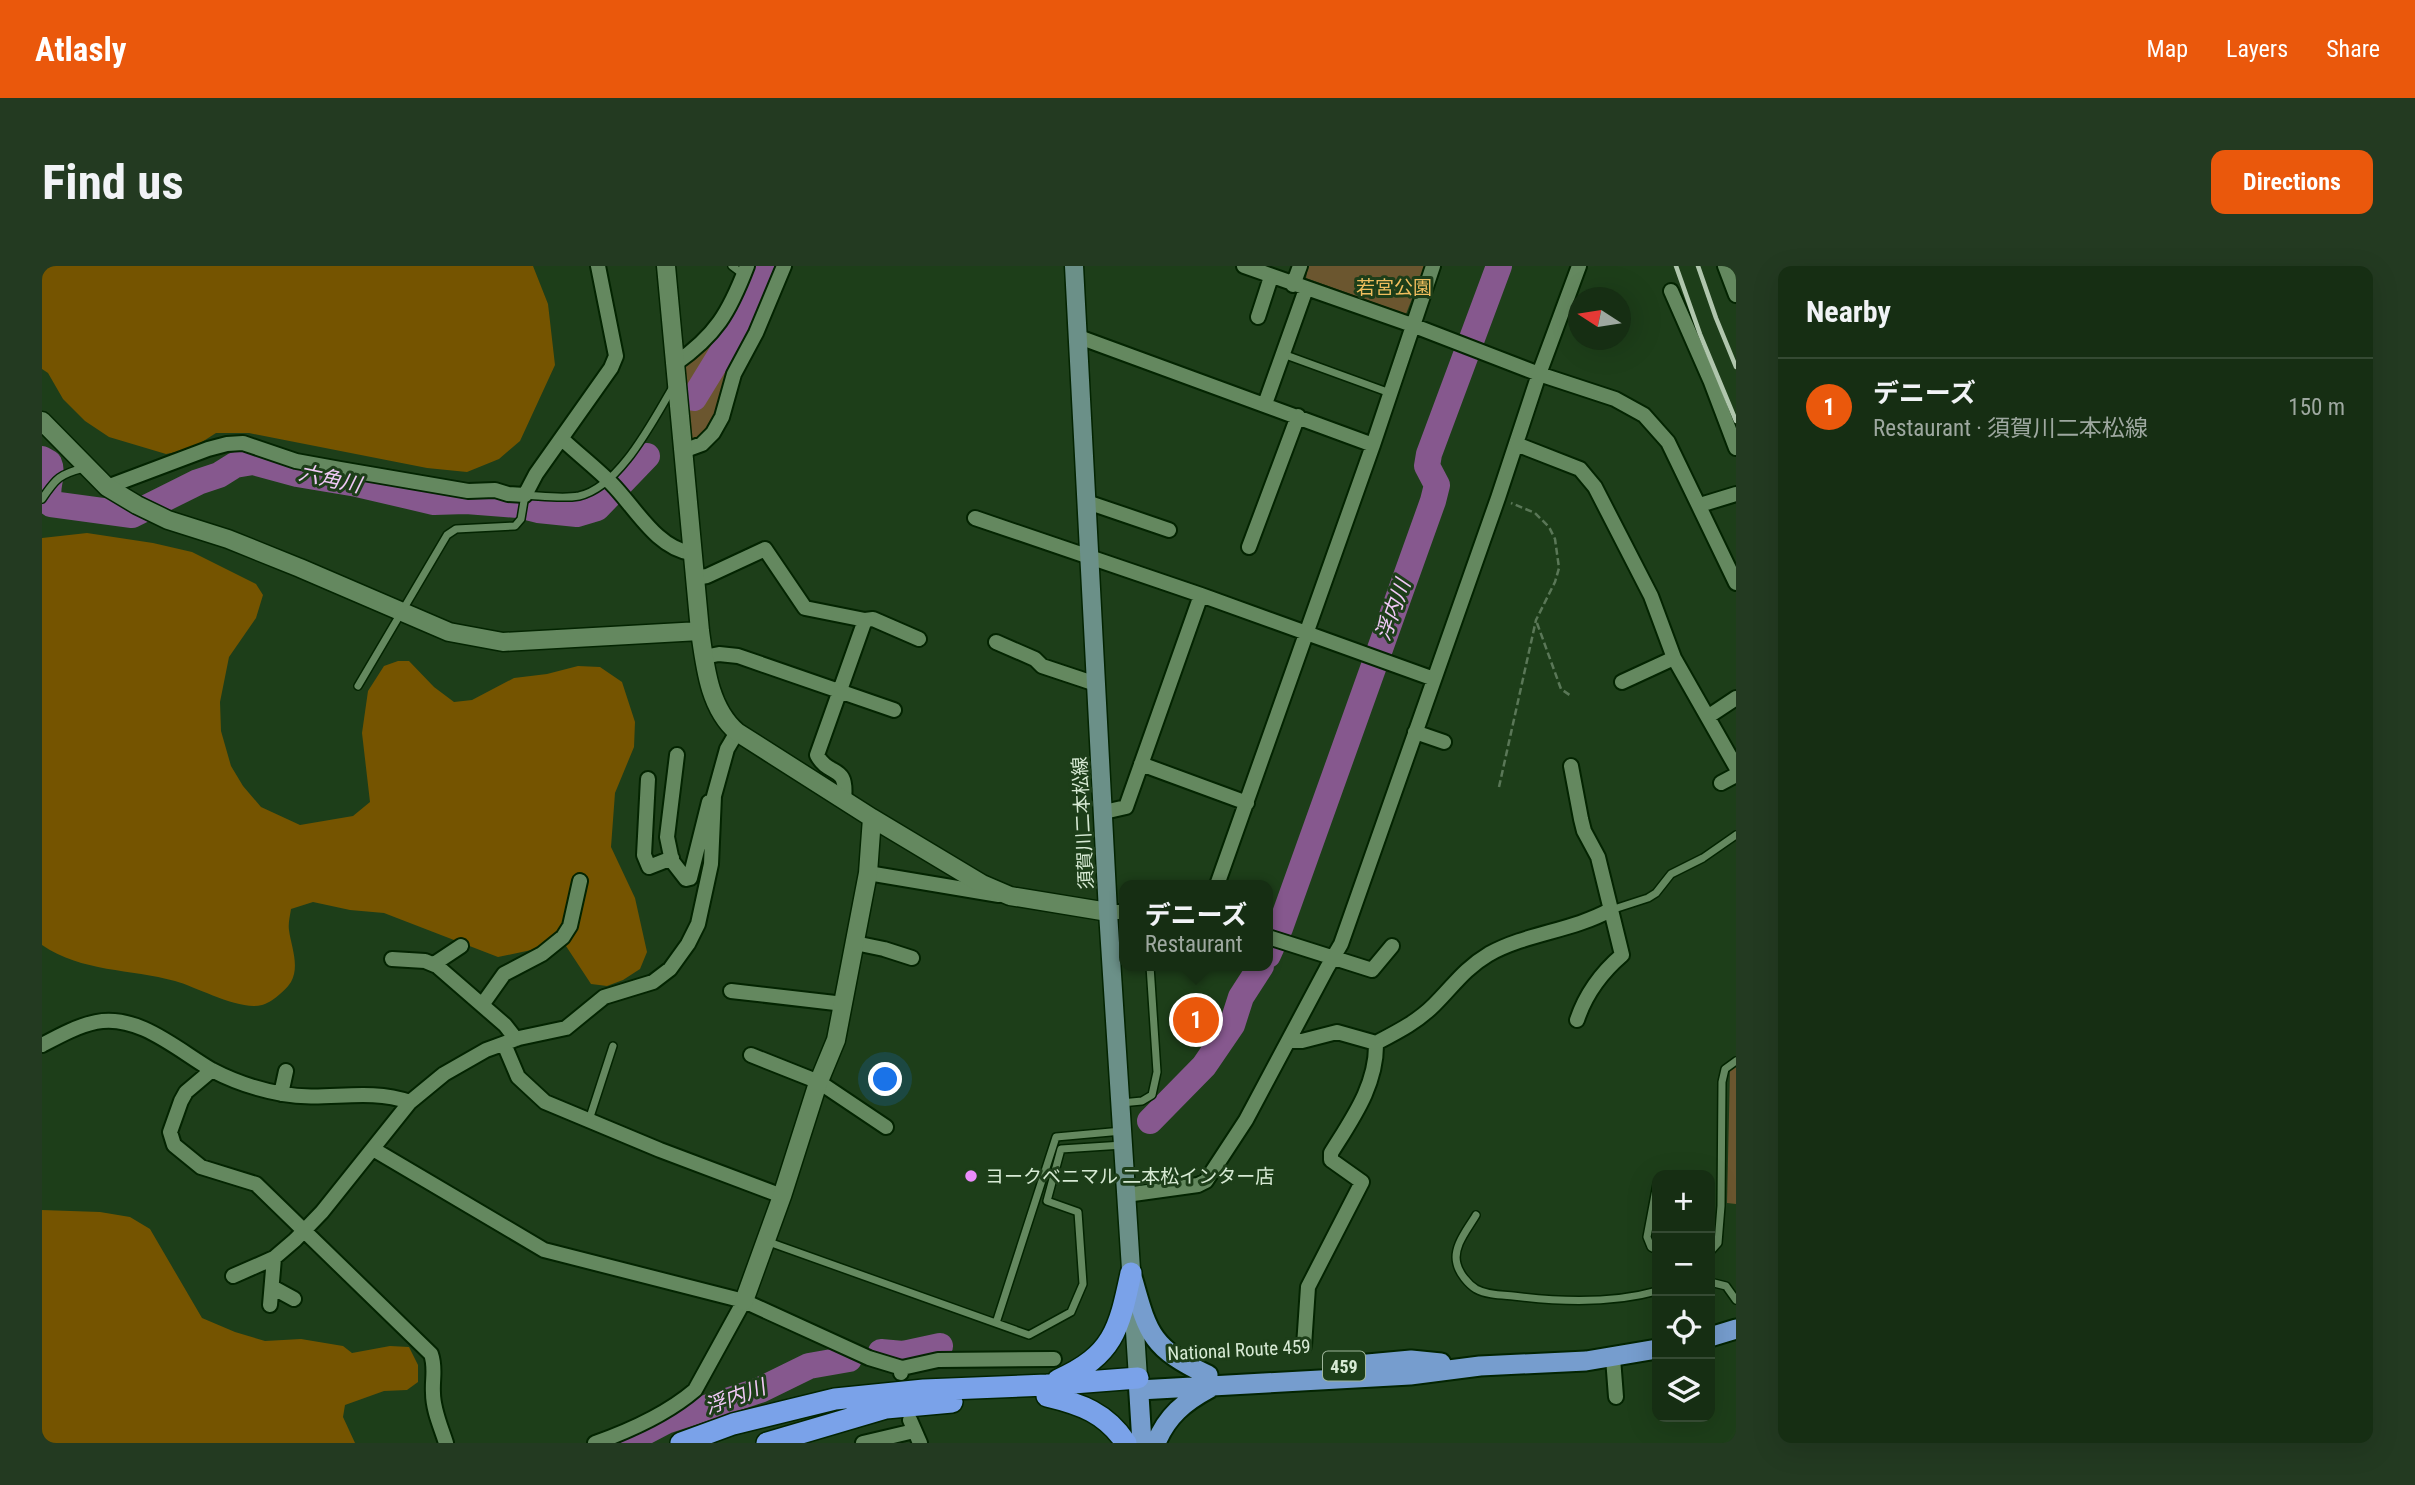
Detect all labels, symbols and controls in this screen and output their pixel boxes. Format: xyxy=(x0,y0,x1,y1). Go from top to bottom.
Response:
text: Atlasly xyxy=(35,30,126,69)
text: Map xyxy=(2147,35,2188,63)
text: Layers xyxy=(2226,35,2288,63)
text: Share xyxy=(2326,35,2380,63)
button: Directions xyxy=(2211,150,2373,214)
text: Find us xyxy=(42,154,184,211)
park label: 若宮公園 xyxy=(1356,276,1432,299)
north arrow xyxy=(1568,287,1631,350)
text: Nearby xyxy=(1806,294,1891,329)
text: デニーズ xyxy=(1873,378,1976,408)
text: 1 xyxy=(1823,394,1835,421)
text: 150 m xyxy=(2288,394,2345,421)
text: Restaurant · 須賀川二本松線 xyxy=(1873,415,2148,442)
water label: 六角川 xyxy=(297,461,365,498)
water label: 浮内川 xyxy=(1371,574,1416,644)
street label: 須賀川二本松線 xyxy=(1068,756,1098,890)
popup xyxy=(1119,880,1273,971)
text: デニーズ xyxy=(1145,900,1247,930)
text: Restaurant xyxy=(1145,931,1243,958)
pin: 1 xyxy=(1173,994,1219,1046)
your location xyxy=(868,1062,902,1096)
place label: ヨークベニマル 二本松インター店 xyxy=(985,1165,1274,1188)
marker: ヨークベニマル 二本松インター店 xyxy=(963,1168,979,1184)
map controls xyxy=(1652,1170,1715,1422)
button: + xyxy=(1652,1170,1715,1233)
button: − xyxy=(1652,1233,1715,1296)
button: locate xyxy=(1652,1296,1715,1359)
street label: National Route 459 xyxy=(1167,1335,1311,1365)
road number: 459 xyxy=(1323,1352,1365,1380)
button: layers xyxy=(1652,1359,1715,1422)
water label: 浮内川 xyxy=(701,1374,771,1419)

